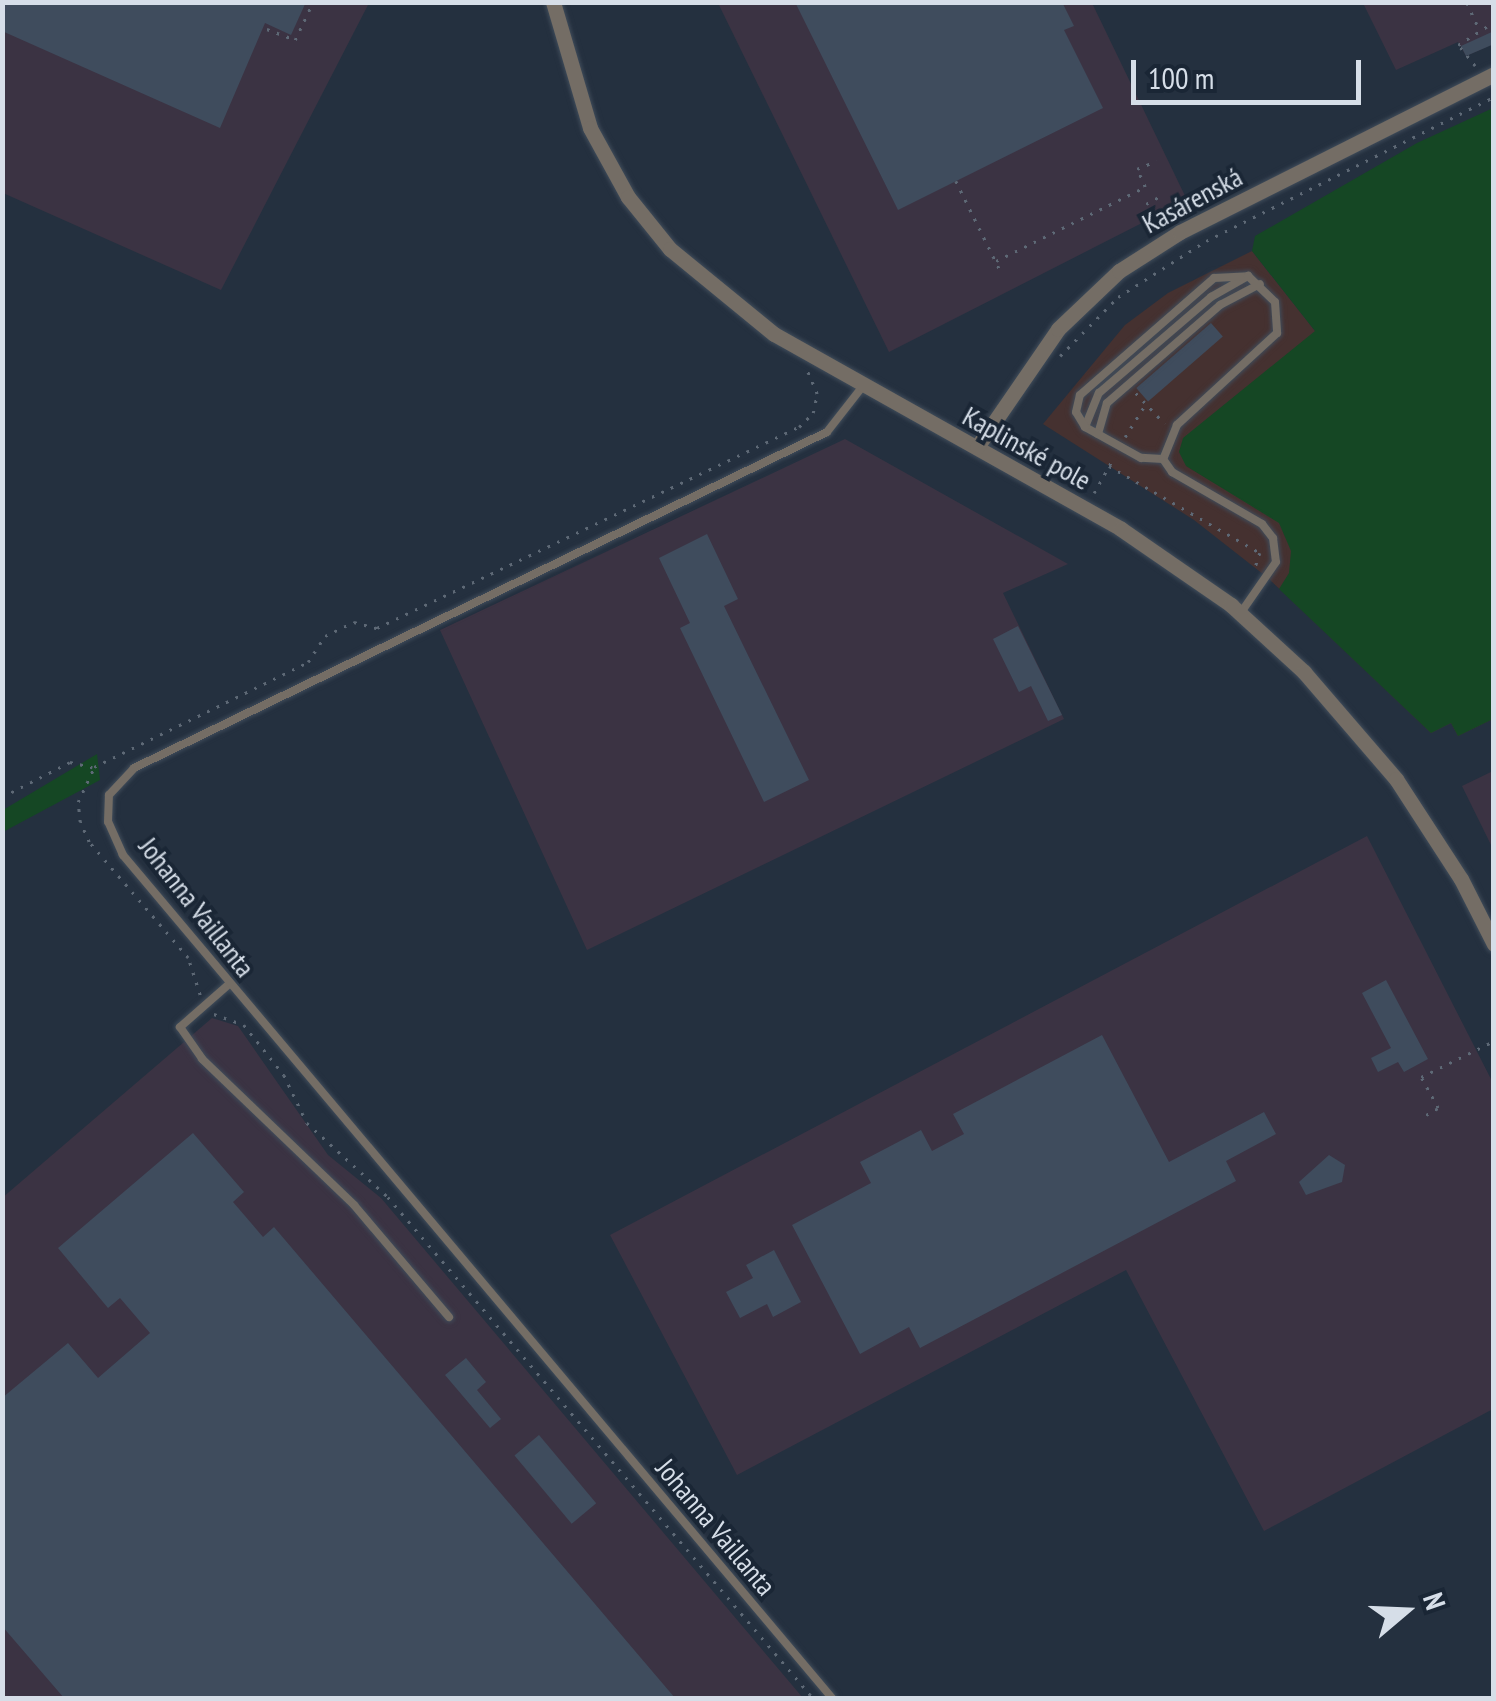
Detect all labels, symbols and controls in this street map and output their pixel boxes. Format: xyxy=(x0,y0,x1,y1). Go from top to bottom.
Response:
scale bar xyxy=(1136,40,1366,102)
text: 100 m xyxy=(1148,58,1214,97)
street label: Kasárenská xyxy=(1136,160,1248,240)
street label: Kaplinské pole xyxy=(957,399,1097,497)
street label: Johanna Vaillanta xyxy=(132,830,262,984)
street label: Johanna Vaillanta xyxy=(649,1452,783,1602)
north arrow xyxy=(1356,1561,1456,1661)
text: N xyxy=(1415,1588,1455,1614)

